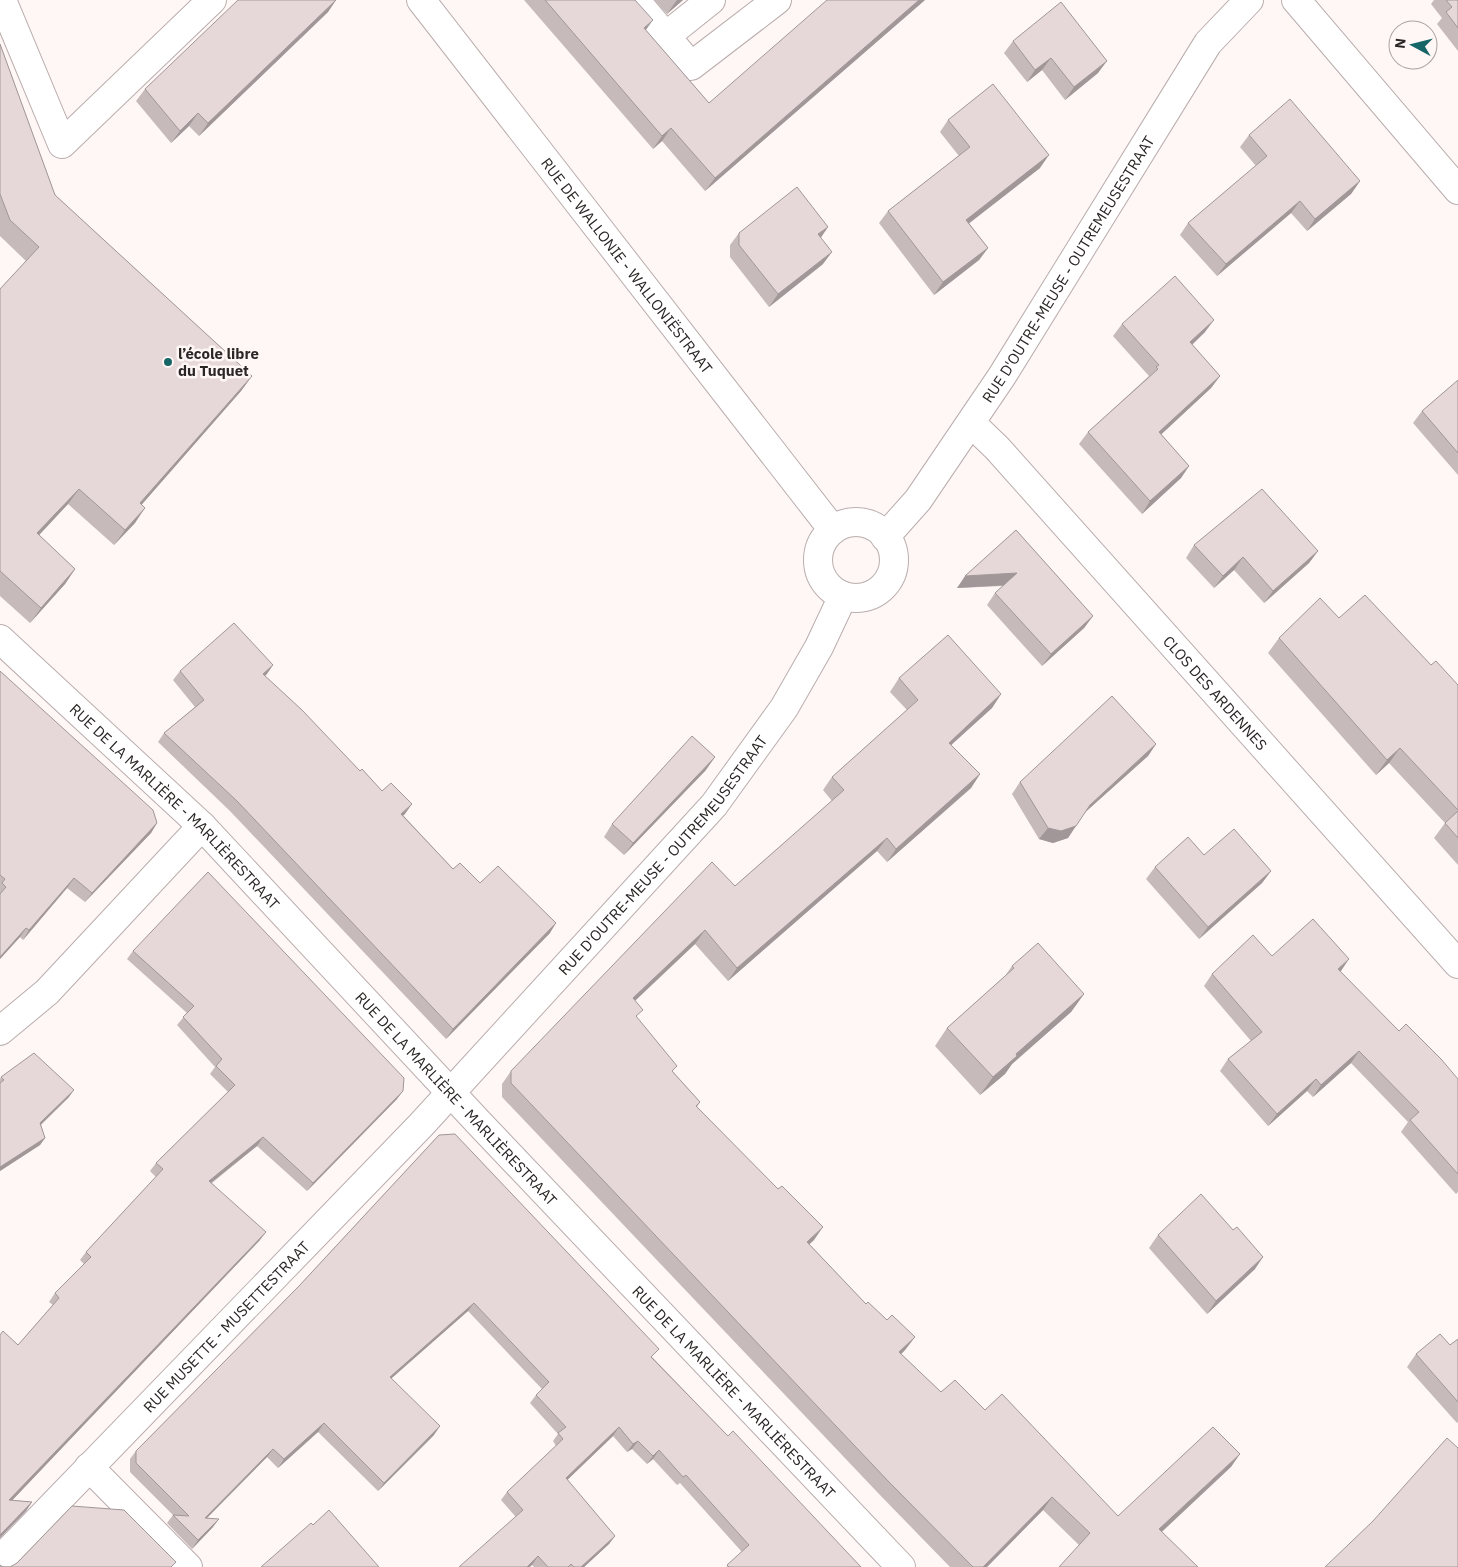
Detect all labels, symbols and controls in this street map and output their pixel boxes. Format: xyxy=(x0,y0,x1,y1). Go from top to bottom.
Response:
north arrow xyxy=(1388,20,1438,70)
text: N xyxy=(1391,37,1410,50)
street label: RUE D'OUTRE-MEUSE - OUTREMEUSESTRAAT xyxy=(977,132,1158,406)
street label: RUE DE WALLONIE - WALLONIËSTRAAT xyxy=(537,154,717,377)
place label: l’école libre du Tuquet xyxy=(178,344,259,380)
marker: l’école libre du Tuquet xyxy=(162,356,174,368)
street label: CLOS DES ARDENNES xyxy=(1159,631,1272,754)
street label: RUE DE LA MARLIÈRE - MARLIÈRESTRAAT xyxy=(66,699,284,913)
street label: RUE D'OUTRE-MEUSE - OUTREMEUSESTRAAT xyxy=(554,731,771,979)
street label: RUE DE LA MARLIÈRE - MARLIÈRESTRAAT xyxy=(352,987,562,1209)
street label: RUE MUSETTE - MUSETTESTRAAT xyxy=(139,1237,313,1416)
street label: RUE DE LA MARLIÈRE - MARLIÈRESTRAAT xyxy=(629,1281,840,1502)

